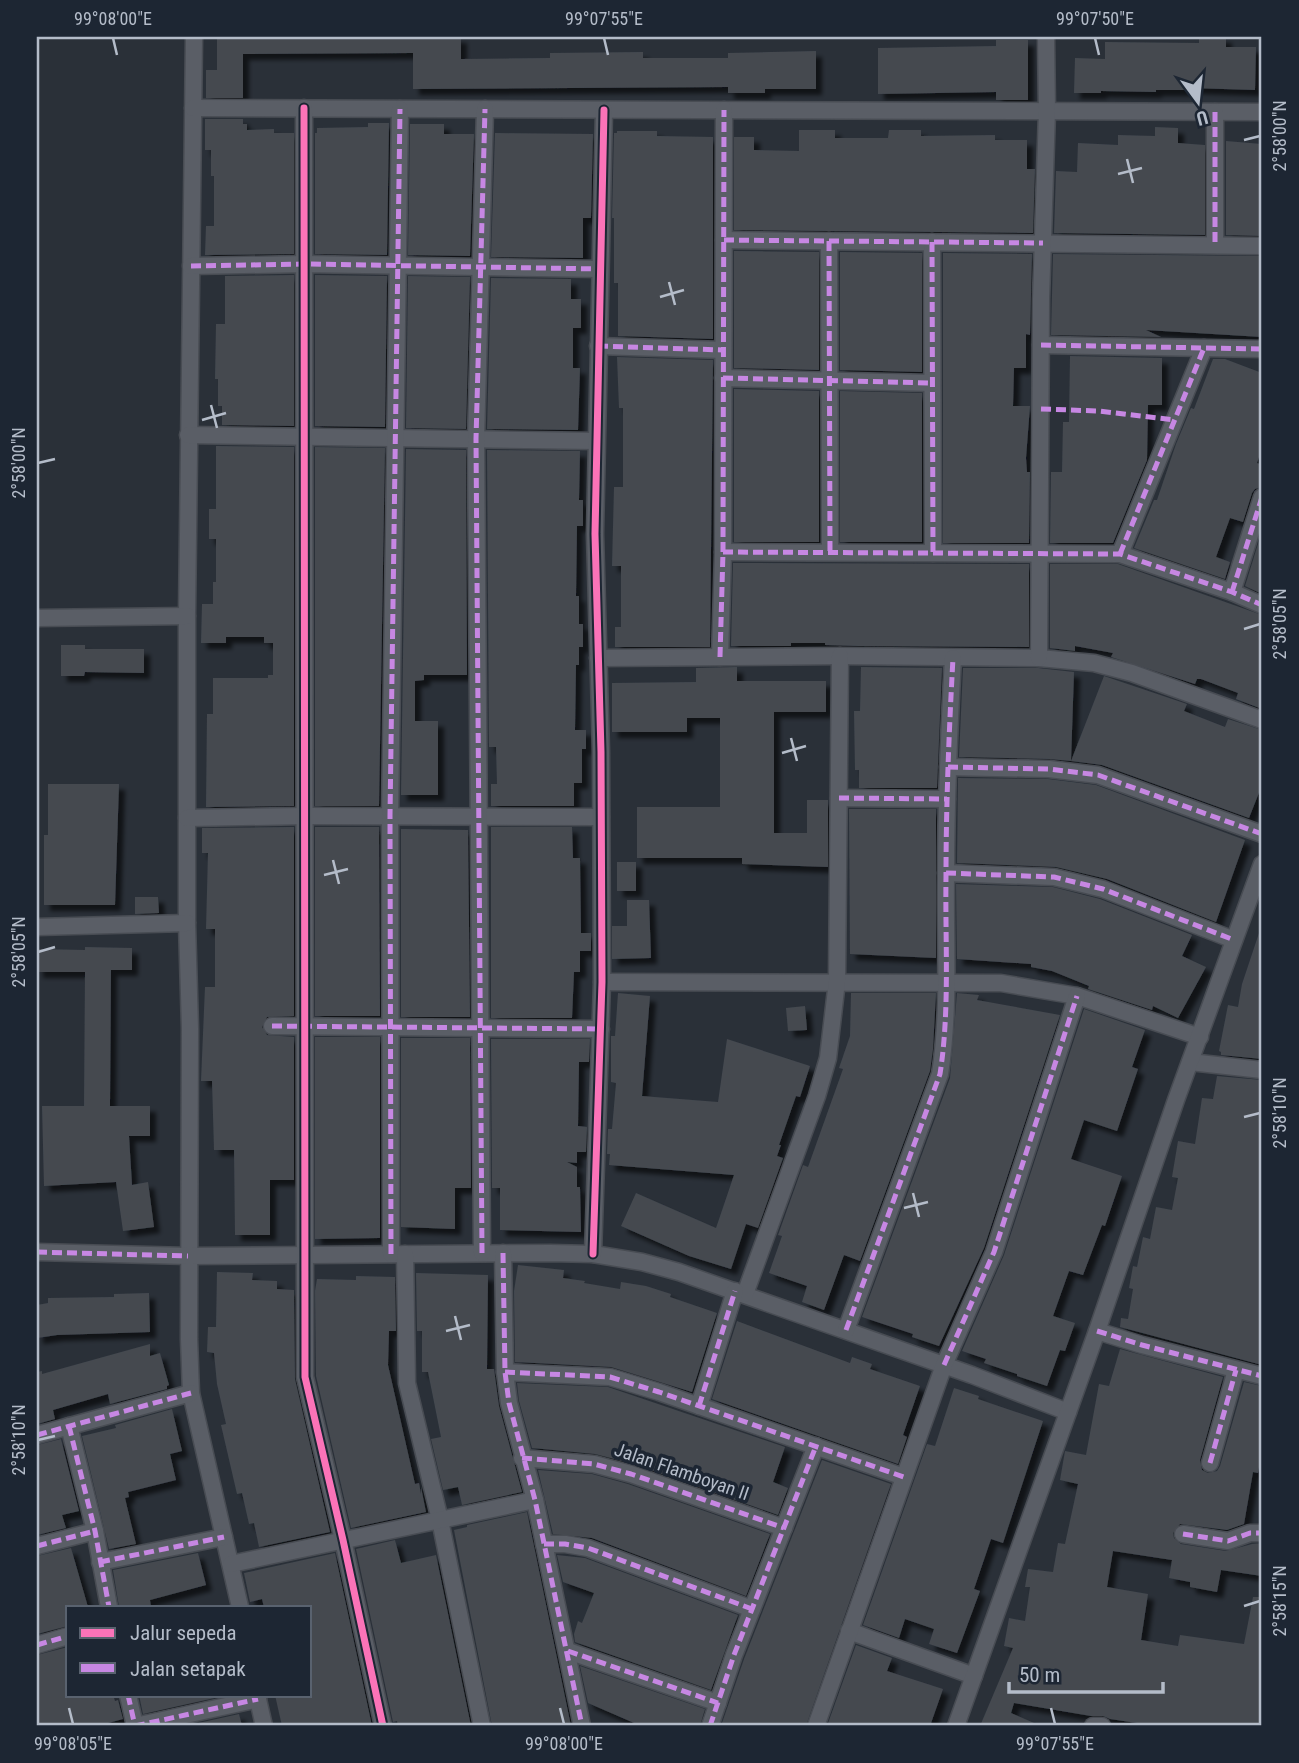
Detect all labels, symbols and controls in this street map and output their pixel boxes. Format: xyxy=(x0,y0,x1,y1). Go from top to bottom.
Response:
text: 99°08'00"E xyxy=(74,8,152,29)
text: 99°07'55"E xyxy=(565,8,643,29)
text: 99°07'50"E xyxy=(1056,8,1134,29)
north arrow xyxy=(1162,66,1232,136)
text: 2°58'00"N xyxy=(1269,100,1290,172)
text: U xyxy=(1194,105,1210,130)
text: 2°58'00"N xyxy=(8,427,29,499)
text: 2°58'05"N xyxy=(1269,588,1290,660)
text: 2°58'05"N xyxy=(8,916,29,988)
text: 2°58'10"N xyxy=(1269,1077,1290,1149)
text: 2°58'10"N xyxy=(8,1404,29,1476)
street label: Jalan Flamboyan II xyxy=(611,1438,752,1505)
text: 2°58'15"N xyxy=(1269,1565,1290,1637)
legend xyxy=(66,1606,312,1696)
text: Jalur sepeda xyxy=(130,1621,237,1645)
scale bar xyxy=(1009,1651,1162,1695)
text: Jalan setapak xyxy=(130,1657,246,1681)
text: 50 m xyxy=(1019,1663,1060,1687)
text: 99°08'05"E xyxy=(34,1733,112,1754)
text: 99°08'00"E xyxy=(525,1733,603,1754)
text: 99°07'55"E xyxy=(1016,1733,1094,1754)

